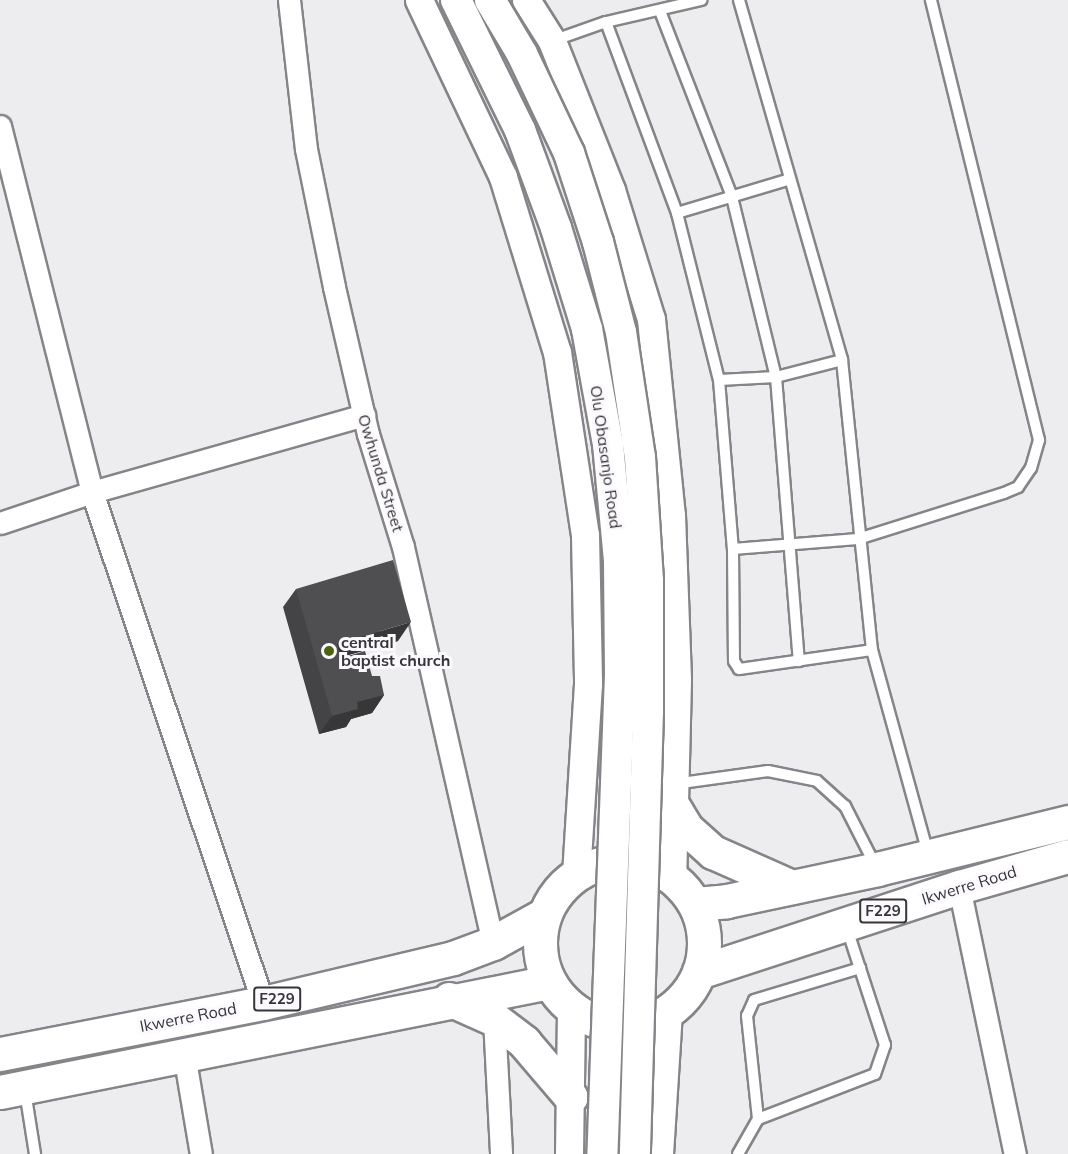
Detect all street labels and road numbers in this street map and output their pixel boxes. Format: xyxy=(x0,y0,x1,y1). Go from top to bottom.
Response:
street label: Olu Obasanjo Road xyxy=(586,384,626,530)
street label: Owhunda Street xyxy=(354,412,408,534)
street label: Ikwerre Road xyxy=(919,861,1019,909)
road number: F229 xyxy=(859,899,907,923)
road number: F229 xyxy=(253,987,301,1011)
street label: Ikwerre Road xyxy=(138,998,238,1036)

